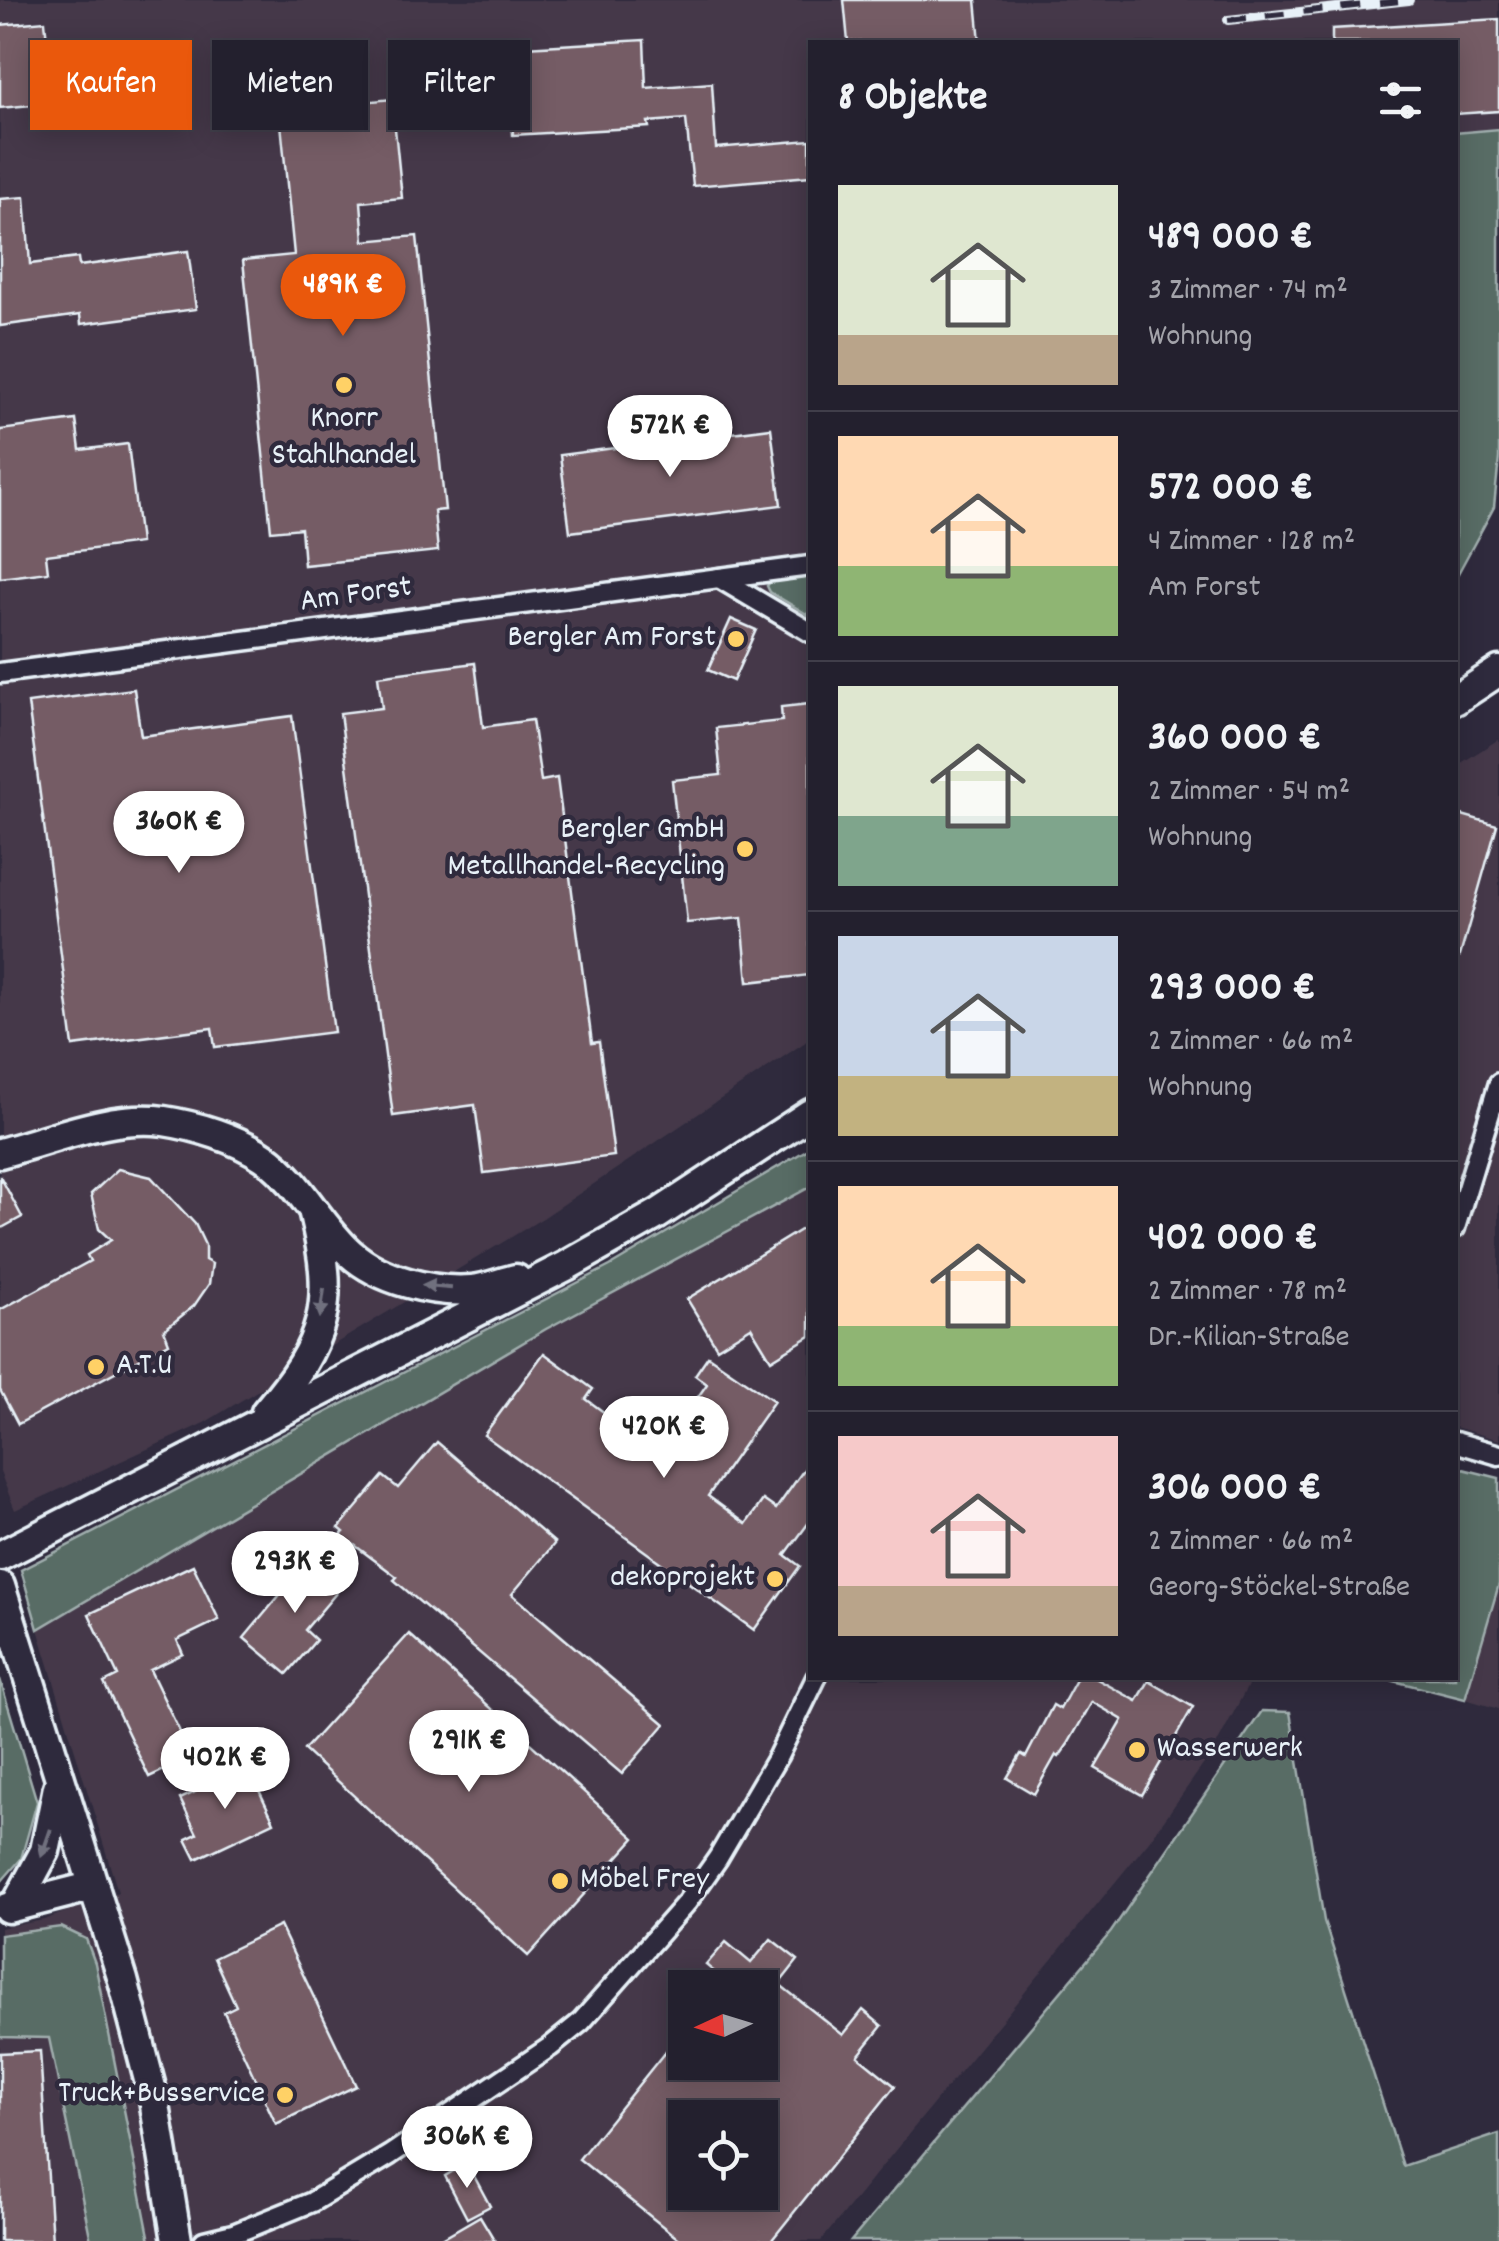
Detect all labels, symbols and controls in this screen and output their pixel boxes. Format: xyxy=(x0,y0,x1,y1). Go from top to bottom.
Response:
chip: Kaufen xyxy=(30,40,192,130)
chip: Mieten xyxy=(212,40,368,130)
chip: Filter xyxy=(388,40,530,130)
text: 8 Objekte xyxy=(838,70,987,130)
icon: filters xyxy=(1373,73,1428,128)
text: 489 000 € xyxy=(1148,209,1313,269)
icon: home xyxy=(918,225,1038,345)
pin: 489K € xyxy=(262,254,424,339)
text: 489K € xyxy=(303,263,383,309)
text: 3 Zimmer · 74 m² xyxy=(1148,269,1348,315)
text: Wohnung xyxy=(1148,315,1253,361)
marker: Knorr Stahlhandel xyxy=(333,374,355,396)
pin: 572K € xyxy=(589,395,751,480)
place label: Knorr Stahlhandel xyxy=(272,397,417,480)
text: 572K € xyxy=(629,404,711,450)
text: 572 000 € xyxy=(1148,460,1313,520)
icon: home xyxy=(918,476,1038,596)
text: 4 Zimmer · 128 m² xyxy=(1148,520,1355,566)
street label: Am Forst xyxy=(297,565,415,627)
text: Am Forst xyxy=(1148,566,1260,612)
place label: Bergler Am Forst xyxy=(508,616,716,662)
marker: Bergler Am Forst xyxy=(725,628,747,650)
text: 360 000 € xyxy=(1148,710,1321,770)
icon: home xyxy=(918,726,1038,846)
text: 2 Zimmer · 54 m² xyxy=(1148,770,1350,816)
pin: 360K € xyxy=(98,791,260,876)
text: 360K € xyxy=(135,800,223,846)
place label: Bergler GmbH Metallhandel-Recycling xyxy=(447,808,725,891)
text: Wohnung xyxy=(1148,816,1253,862)
marker: Bergler GmbH Metallhandel-Recycling xyxy=(734,838,756,860)
text: 293 000 € xyxy=(1148,960,1316,1020)
icon: home xyxy=(918,976,1038,1096)
text: 2 Zimmer · 66 m² xyxy=(1148,1020,1354,1066)
text: Wohnung xyxy=(1148,1066,1253,1112)
text: 402 000 € xyxy=(1148,1210,1318,1270)
icon: home xyxy=(918,1226,1038,1346)
text: 2 Zimmer · 78 m² xyxy=(1148,1270,1347,1316)
one-way arrow xyxy=(421,1279,452,1295)
one-way arrow xyxy=(314,1288,330,1319)
text: Dr.-Kilian-Straße xyxy=(1148,1316,1350,1362)
place label: A.T.U xyxy=(116,1344,172,1390)
marker: A.T.U xyxy=(85,1356,107,1378)
pin: 420K € xyxy=(583,1396,745,1481)
text: 420K € xyxy=(622,1405,706,1451)
text: 306 000 € xyxy=(1148,1460,1321,1520)
icon: home xyxy=(918,1476,1038,1596)
text: 2 Zimmer · 66 m² xyxy=(1148,1520,1354,1566)
pin: 293K € xyxy=(214,1531,376,1616)
text: 293K € xyxy=(254,1540,336,1586)
place label: dekoprojekt xyxy=(610,1556,755,1602)
text: Georg-Stöckel-Straße xyxy=(1148,1566,1410,1612)
marker: dekoprojekt xyxy=(764,1568,786,1590)
pin: 291K € xyxy=(388,1710,550,1795)
text: 291K € xyxy=(431,1719,507,1765)
pin: 402K € xyxy=(144,1727,306,1812)
place label: Wasserwerk xyxy=(1157,1727,1303,1773)
text: 402K € xyxy=(183,1736,267,1782)
marker: Wasserwerk xyxy=(1126,1739,1148,1761)
one-way arrow xyxy=(38,1829,53,1859)
place label: Möbel Frey xyxy=(580,1858,710,1904)
marker: Möbel Frey xyxy=(549,1870,571,1892)
north arrow xyxy=(668,1970,778,2080)
map controls xyxy=(668,1970,778,2210)
place label: Truck+Busservice xyxy=(58,2072,265,2118)
marker: Truck+Busservice xyxy=(274,2084,296,2106)
button: locate xyxy=(668,2100,778,2210)
pin: 306K € xyxy=(386,2106,548,2191)
text: 306K € xyxy=(423,2115,511,2161)

